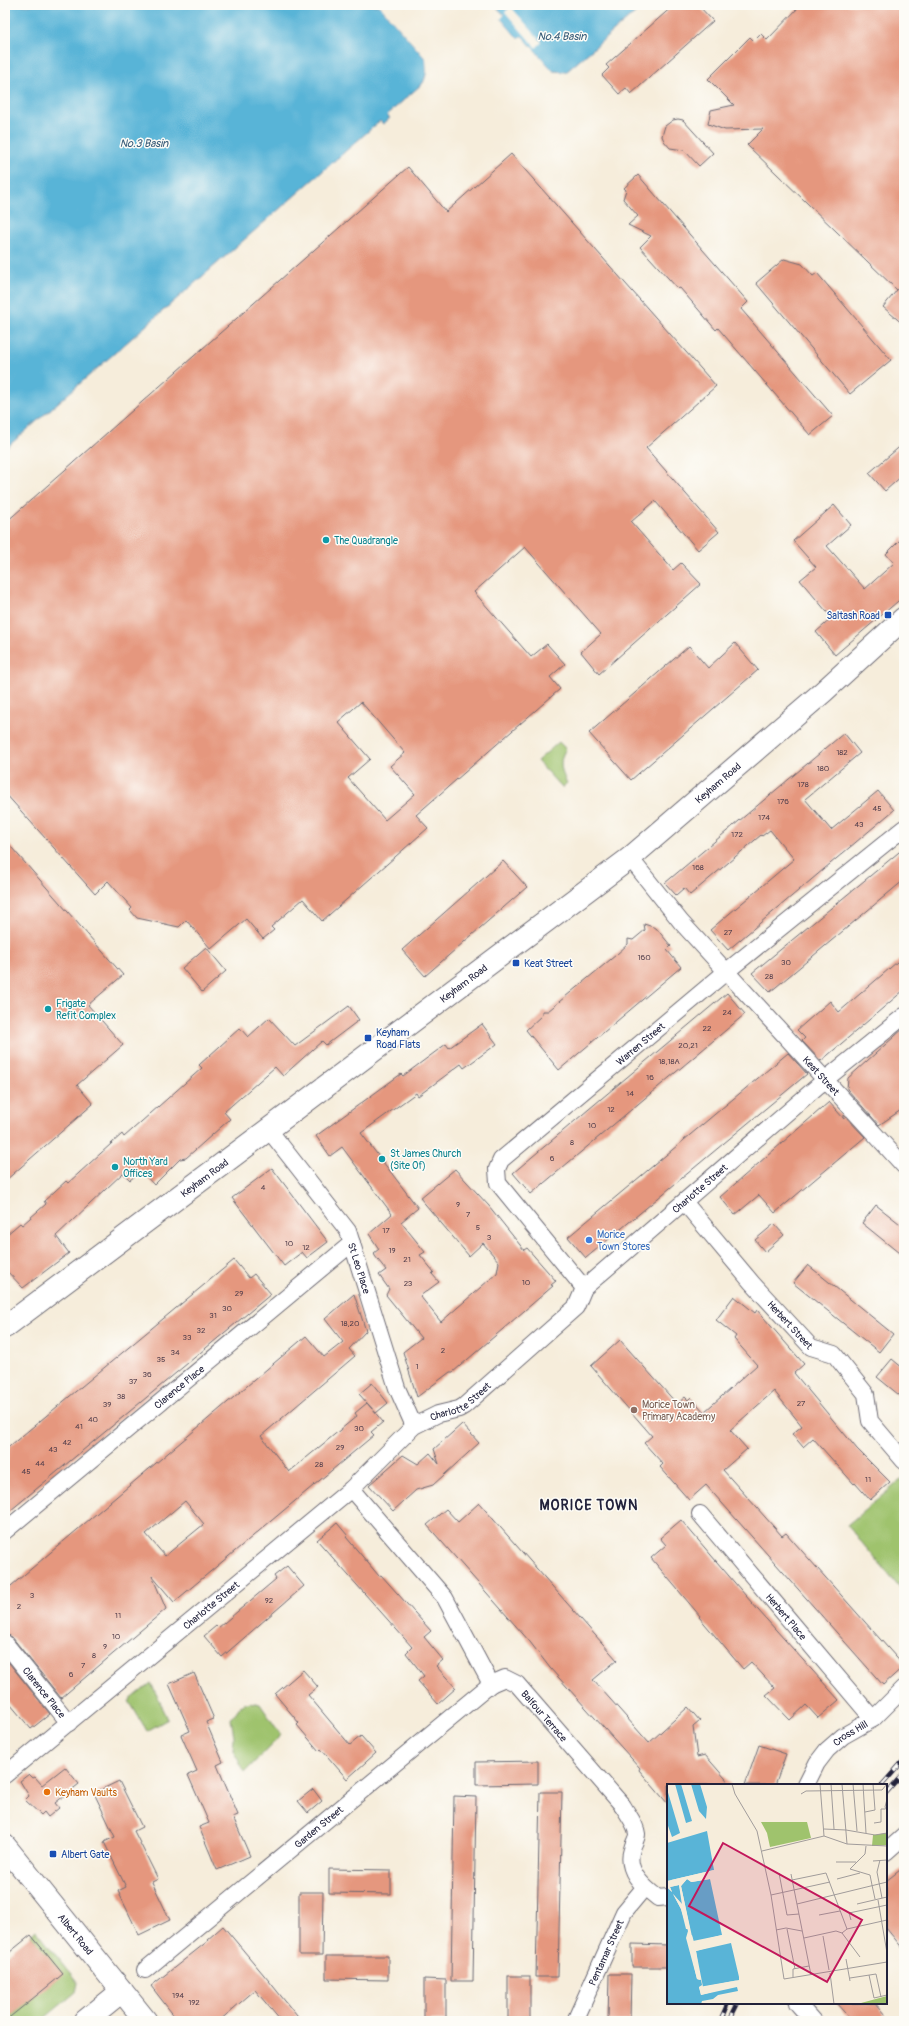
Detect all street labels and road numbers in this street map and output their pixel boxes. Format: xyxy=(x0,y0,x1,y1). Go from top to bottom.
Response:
street label: Keyham Road xyxy=(693,760,744,806)
street label: Keyham Road xyxy=(438,962,490,1006)
street label: Warren Street xyxy=(614,1020,668,1068)
street label: Keat Street xyxy=(800,1054,842,1099)
street label: Keyham Road xyxy=(179,1157,231,1200)
street label: Charlotte Street xyxy=(670,1161,731,1216)
street label: St Leo Place xyxy=(345,1241,372,1295)
street label: Herbert Street xyxy=(764,1299,815,1353)
street label: Clarence Place xyxy=(152,1363,207,1412)
street label: Charlotte Street xyxy=(428,1380,494,1424)
street label: Charlotte Street xyxy=(181,1578,243,1632)
street label: Herbert Place xyxy=(763,1592,809,1643)
street label: Clarence Place xyxy=(20,1665,68,1721)
street label: Balfour Terrace xyxy=(518,1688,569,1744)
street label: Cross Hill xyxy=(831,1718,870,1749)
street label: Garden Street xyxy=(292,1803,347,1851)
street label: Albert Road xyxy=(55,1912,95,1958)
street label: Pentamar Street xyxy=(587,1917,627,1988)

